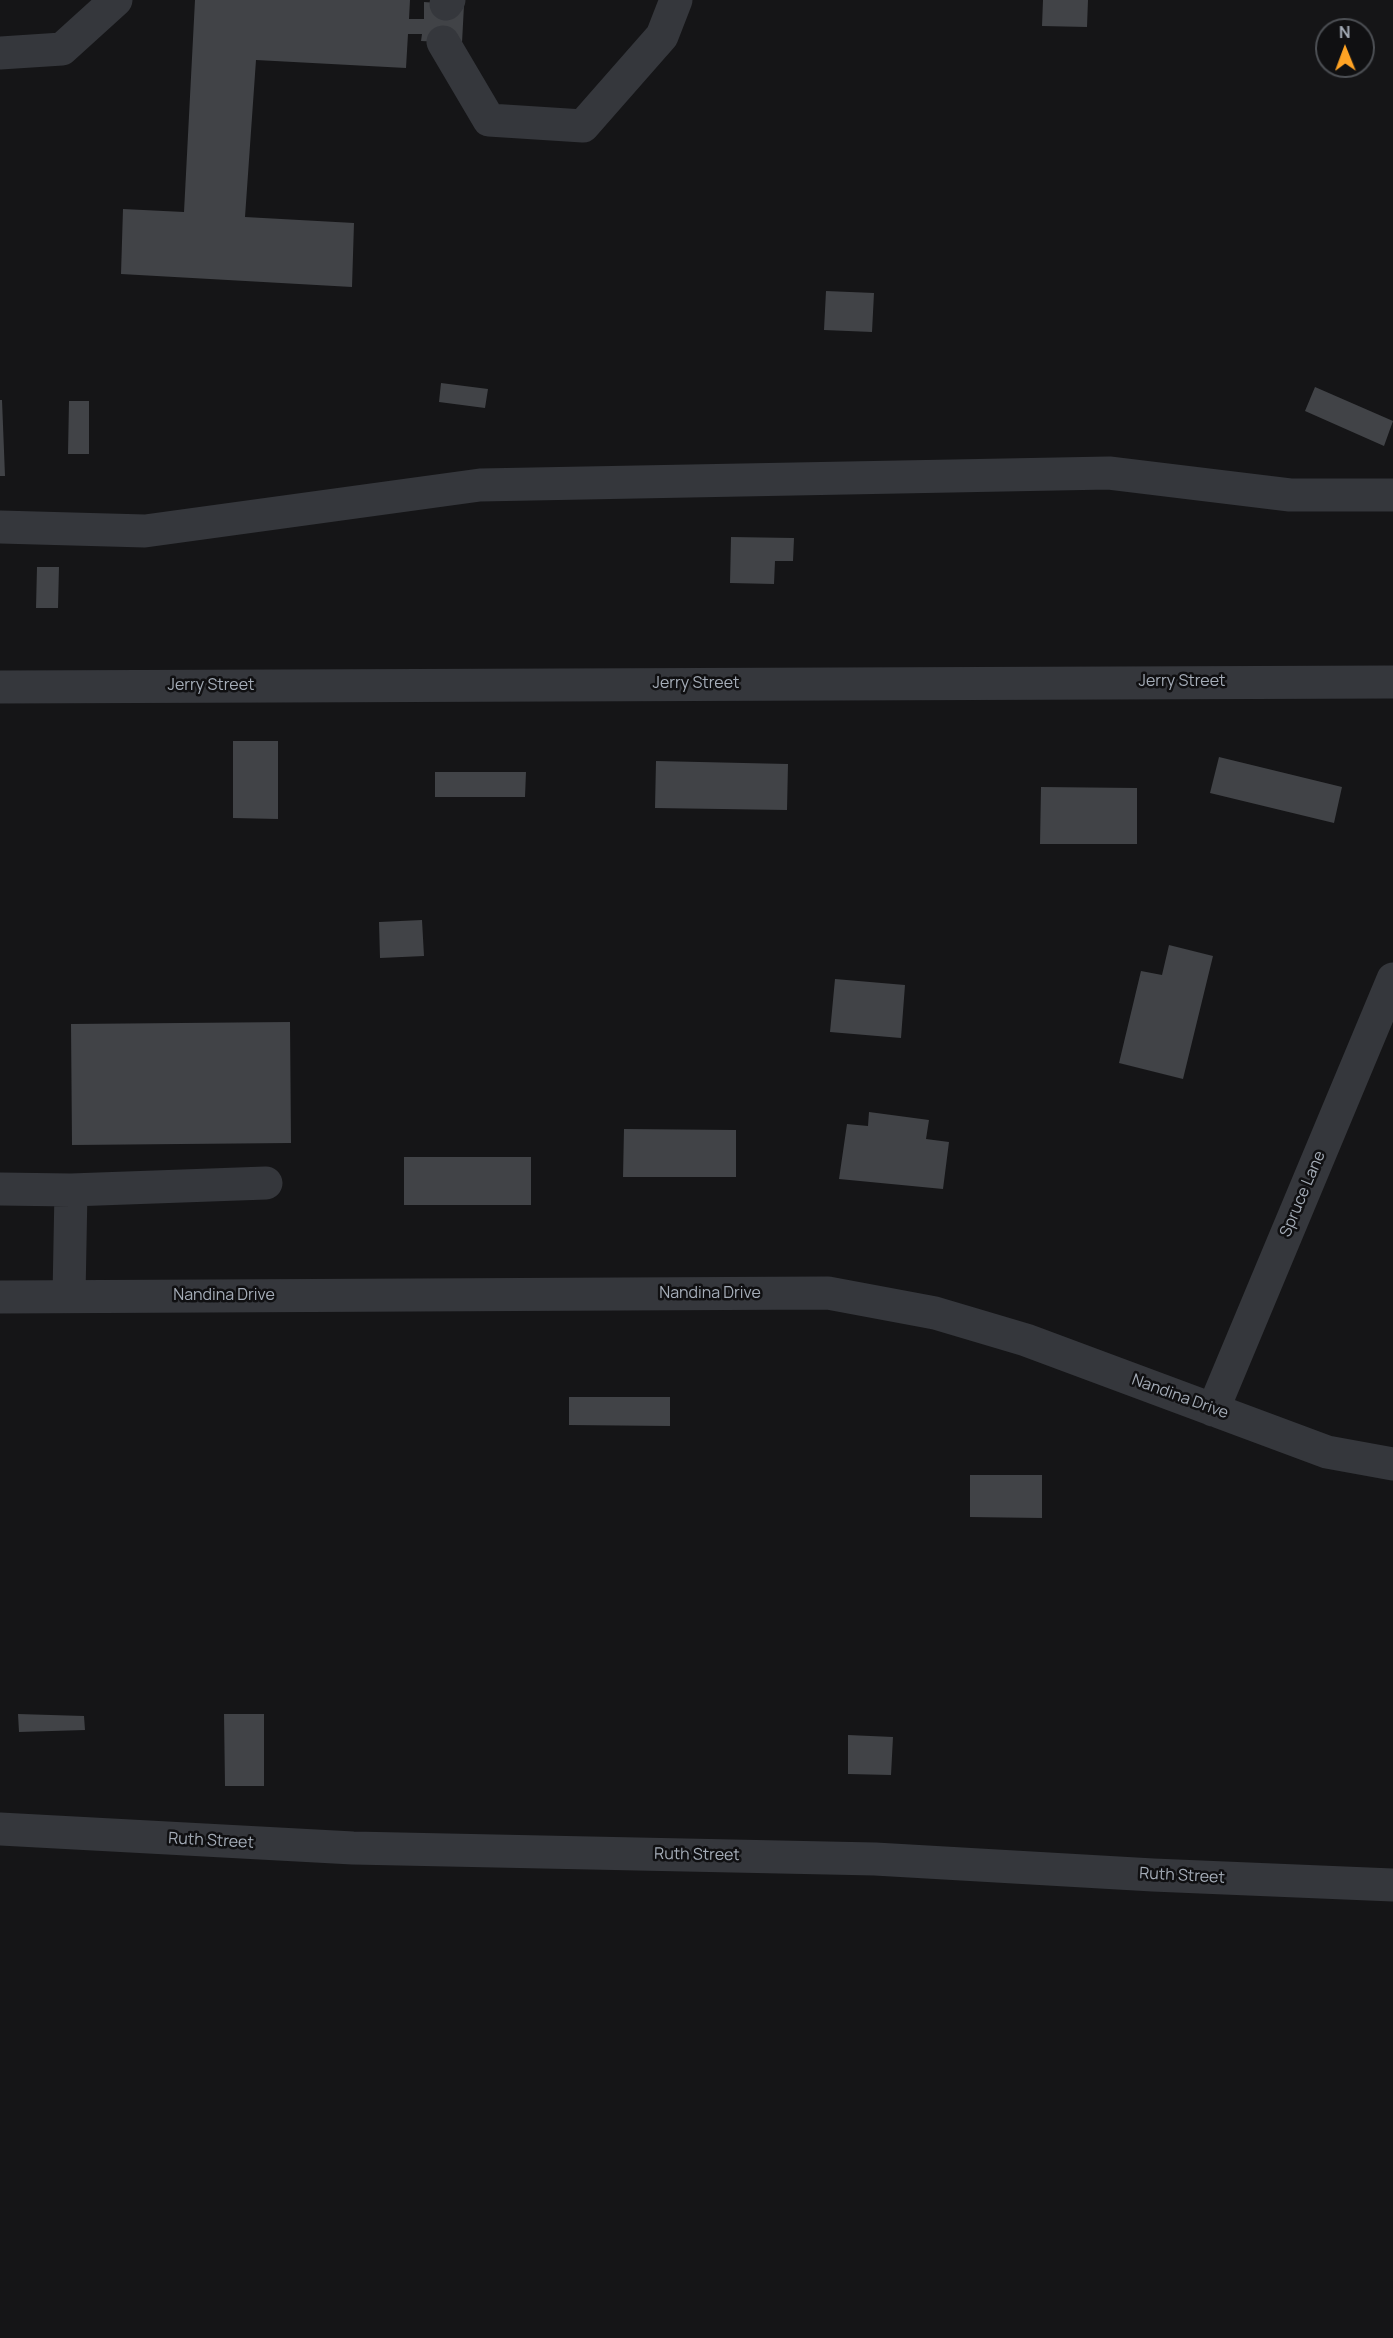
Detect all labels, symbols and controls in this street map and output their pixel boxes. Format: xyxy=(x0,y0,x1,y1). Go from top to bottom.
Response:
north arrow xyxy=(1315,18,1375,78)
text: N xyxy=(1339,21,1351,43)
street label: Jerry Street xyxy=(1139,672,1225,692)
street label: Jerry Street xyxy=(653,674,739,694)
street label: Jerry Street xyxy=(168,676,254,696)
street label: Spruce Lane xyxy=(1276,1148,1330,1240)
street label: Nandina Drive xyxy=(659,1284,761,1304)
street label: Nandina Drive xyxy=(173,1286,275,1306)
street label: Nandina Drive xyxy=(1129,1371,1231,1423)
street label: Ruth Street xyxy=(168,1829,254,1853)
street label: Ruth Street xyxy=(654,1845,740,1865)
street label: Ruth Street xyxy=(1139,1864,1225,1888)

